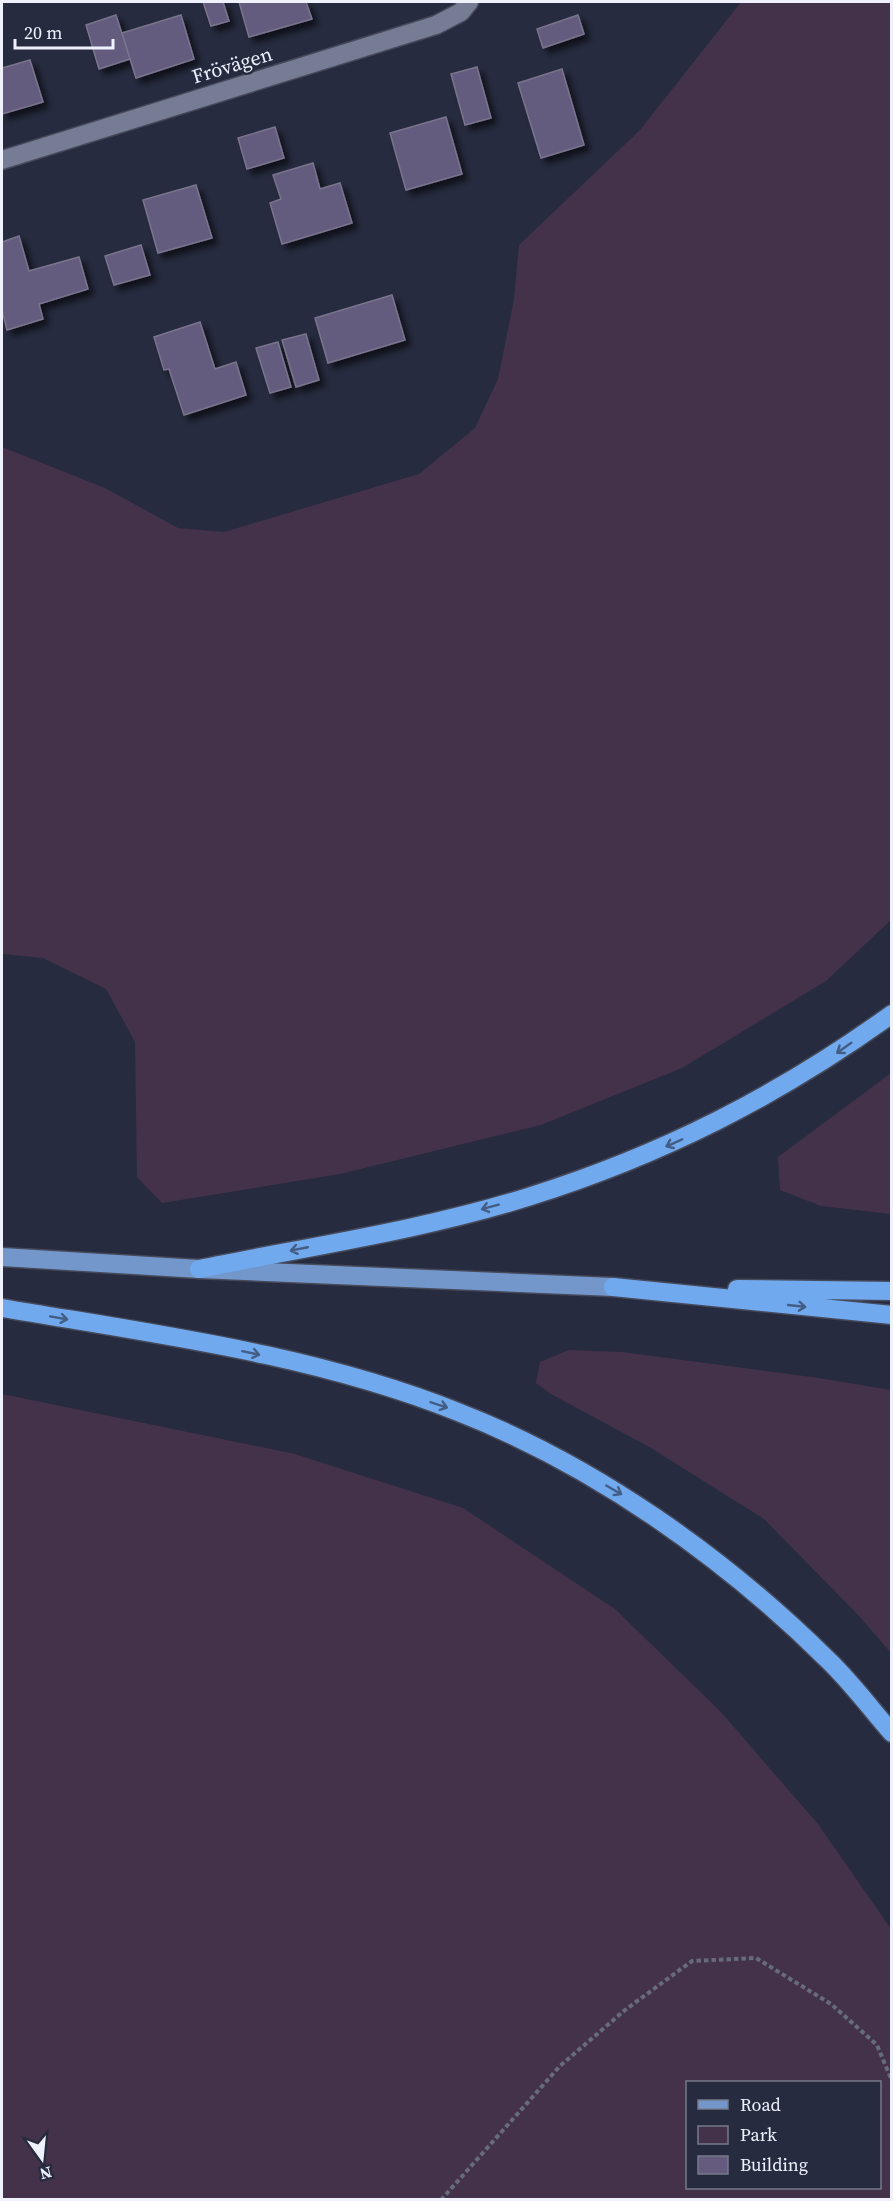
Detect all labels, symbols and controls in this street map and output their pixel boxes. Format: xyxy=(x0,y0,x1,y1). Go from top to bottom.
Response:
scale bar xyxy=(15,12,112,50)
text: 20 m xyxy=(24,20,62,45)
street label: Frövägen xyxy=(188,40,276,90)
one-way arrow xyxy=(836,1042,853,1054)
one-way arrow xyxy=(665,1138,683,1149)
one-way arrow xyxy=(481,1202,500,1214)
one-way arrow xyxy=(290,1244,310,1255)
one-way arrow xyxy=(786,1300,806,1311)
one-way arrow xyxy=(49,1313,69,1324)
one-way arrow xyxy=(241,1348,260,1359)
one-way arrow xyxy=(429,1400,448,1411)
one-way arrow xyxy=(605,1484,622,1496)
legend xyxy=(686,2081,881,2189)
text: Road xyxy=(740,2092,781,2117)
text: Park xyxy=(740,2122,777,2147)
north arrow xyxy=(12,2129,72,2189)
text: Building xyxy=(740,2152,808,2177)
text: N xyxy=(37,2161,54,2186)

